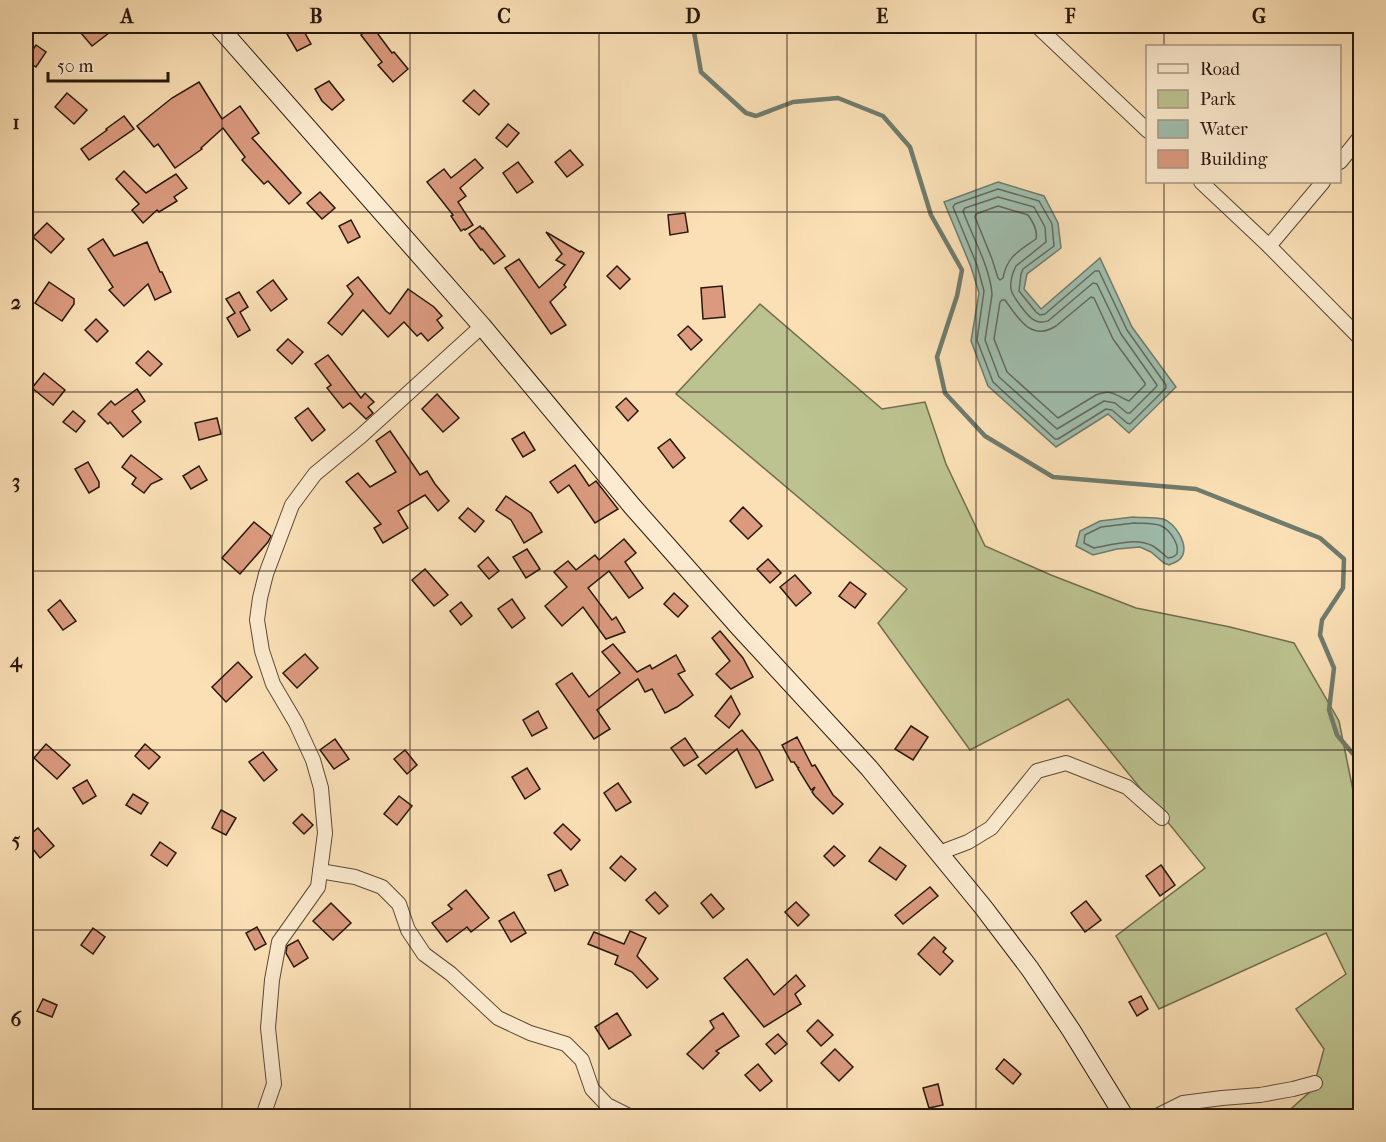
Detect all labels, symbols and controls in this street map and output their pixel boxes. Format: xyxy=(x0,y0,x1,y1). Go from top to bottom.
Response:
text: A xyxy=(119,5,135,28)
text: B xyxy=(309,5,323,28)
text: C xyxy=(497,5,511,28)
text: D xyxy=(685,5,701,28)
text: E xyxy=(876,5,888,28)
text: F xyxy=(1064,5,1076,28)
text: G xyxy=(1252,5,1266,28)
scale bar xyxy=(48,45,168,83)
legend xyxy=(1146,45,1341,183)
text: 50 m xyxy=(57,56,94,77)
text: Road xyxy=(1200,59,1240,80)
text: Park xyxy=(1200,89,1237,110)
text: 1 xyxy=(12,111,20,134)
text: Water xyxy=(1199,119,1248,140)
text: Building xyxy=(1200,149,1268,170)
text: 2 xyxy=(11,291,21,314)
text: 3 xyxy=(12,470,20,493)
text: 4 xyxy=(9,649,23,673)
text: 5 xyxy=(12,829,21,852)
text: 6 xyxy=(11,1008,23,1031)

